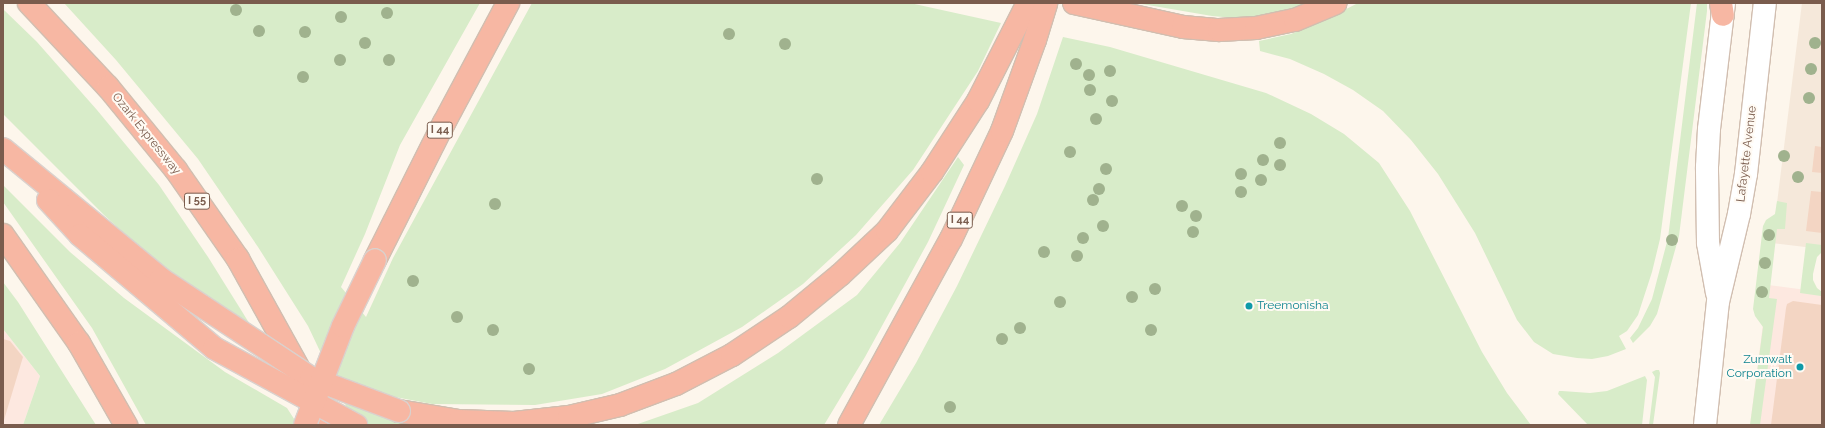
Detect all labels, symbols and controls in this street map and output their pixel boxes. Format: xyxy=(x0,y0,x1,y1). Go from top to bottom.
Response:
street label: Ozark Expressway xyxy=(109,90,183,178)
street label: Lafayette Avenue xyxy=(1734,105,1760,203)
road number: I 44 xyxy=(426,121,454,139)
road number: I 55 xyxy=(184,192,210,210)
road number: I 44 xyxy=(946,211,974,229)
place label: Treemonisha xyxy=(1257,299,1328,313)
marker: Treemonisha xyxy=(1244,301,1254,311)
place label: Zumwalt Corporation xyxy=(1726,353,1792,381)
marker: Zumwalt Corporation xyxy=(1795,362,1805,372)

